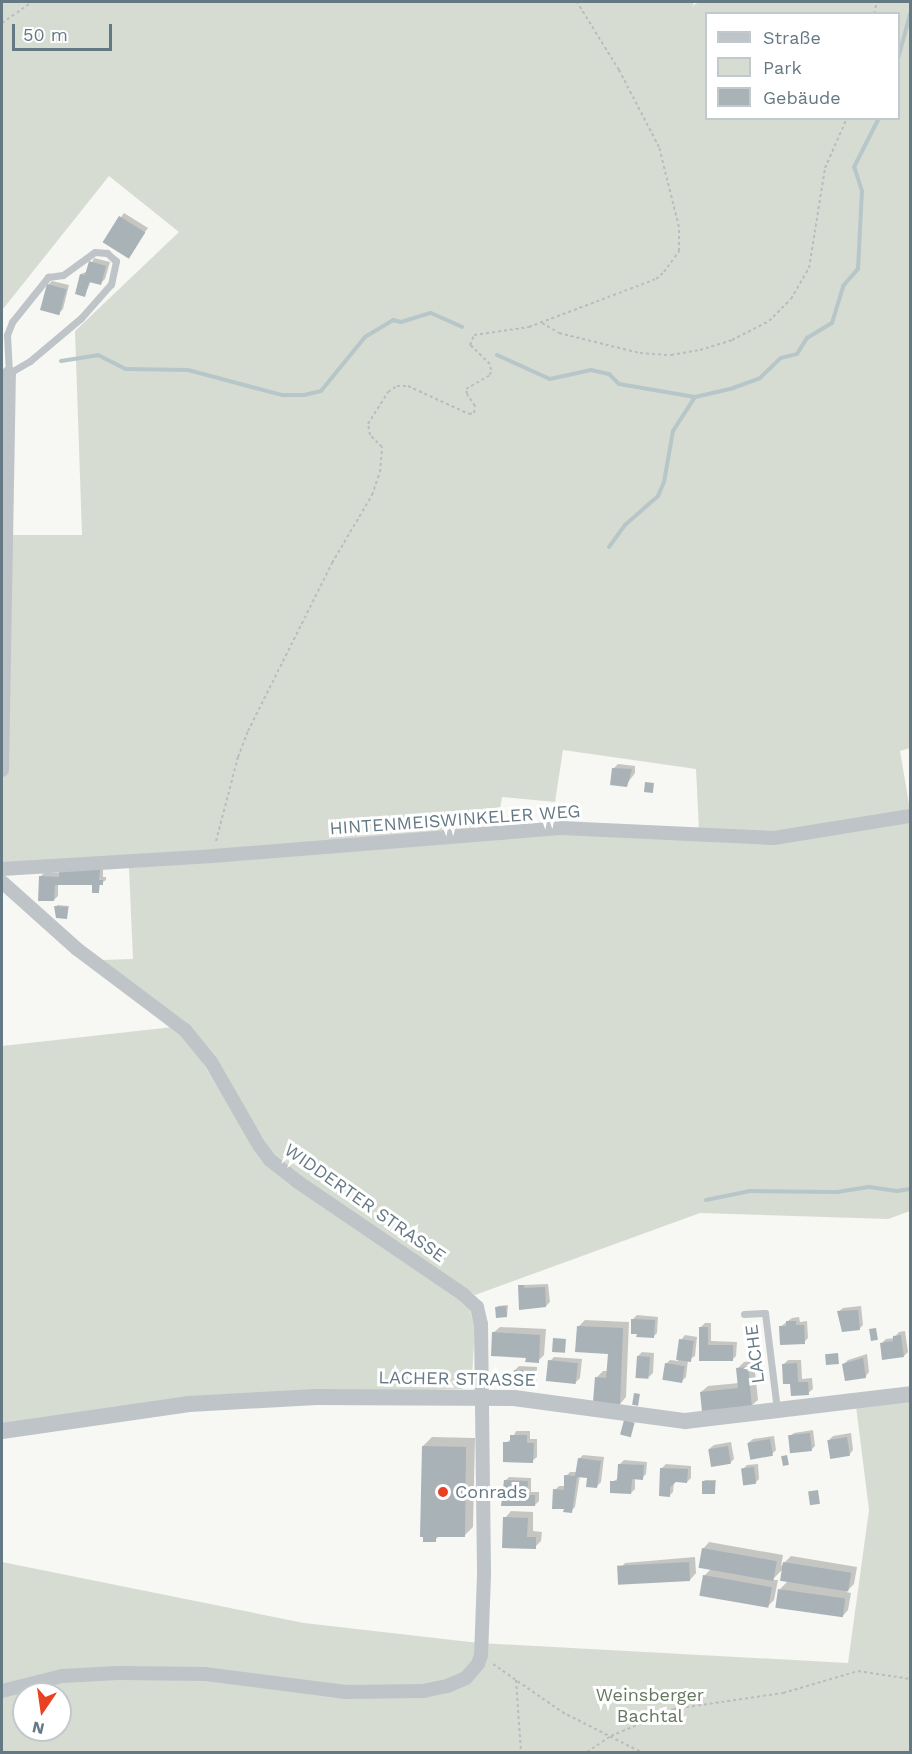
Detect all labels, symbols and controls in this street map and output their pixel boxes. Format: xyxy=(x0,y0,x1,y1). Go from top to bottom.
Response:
scale bar xyxy=(15,12,116,50)
legend xyxy=(705,12,900,120)
text: 50 m xyxy=(23,24,68,45)
text: Straße xyxy=(763,27,821,48)
text: Park xyxy=(763,57,802,78)
text: Gebäude xyxy=(763,87,841,108)
street label: HINTENMEISWINKELER WEG xyxy=(329,800,581,840)
street label: WIDDERTER STRASSE xyxy=(280,1139,450,1267)
street label: LACHE xyxy=(741,1323,769,1385)
street label: LACHER STRASSE xyxy=(378,1367,536,1391)
place label: Conrads xyxy=(455,1481,527,1503)
marker: Conrads xyxy=(436,1485,450,1499)
north arrow xyxy=(12,1682,72,1742)
park label: Weinsberger Bachtal xyxy=(596,1685,704,1728)
text: N xyxy=(30,1717,46,1739)

